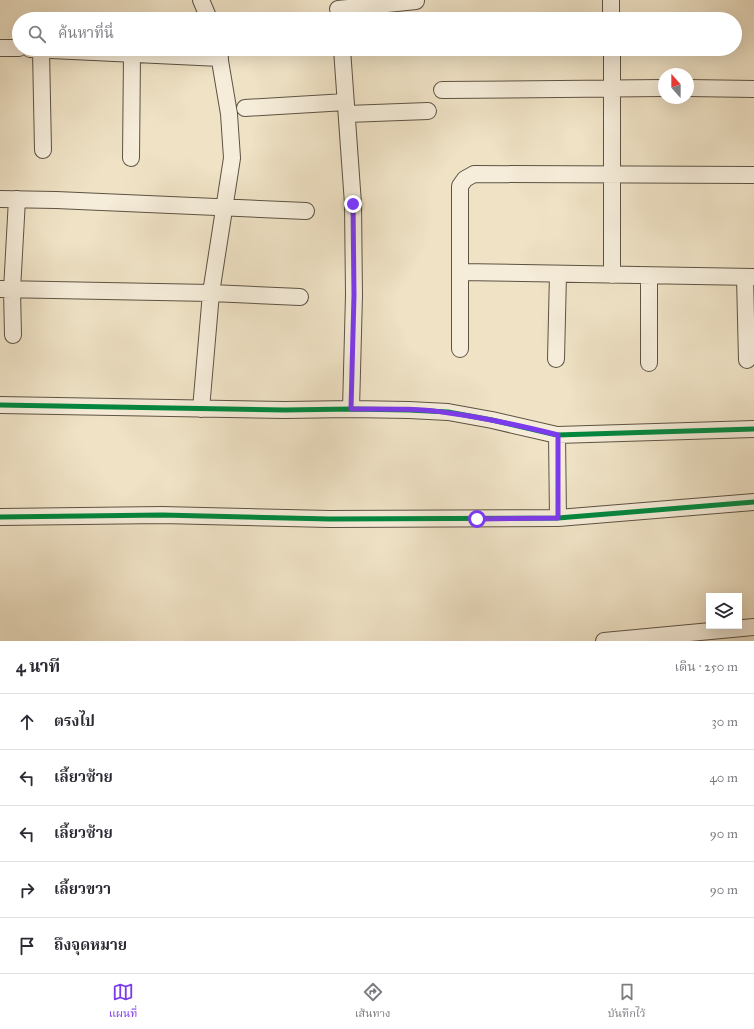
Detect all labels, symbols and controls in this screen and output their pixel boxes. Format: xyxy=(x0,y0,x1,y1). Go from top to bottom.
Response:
search box xyxy=(12,12,742,56)
icon: search xyxy=(26,23,48,45)
text: ค้นหาที่นี่ xyxy=(58,24,114,42)
north arrow xyxy=(658,68,694,104)
route end xyxy=(344,195,362,213)
route start xyxy=(468,510,486,528)
map controls xyxy=(706,593,742,629)
button: layers xyxy=(706,593,742,629)
text: 4 นาที xyxy=(16,656,60,677)
text: เดิน · 250 m xyxy=(675,659,738,675)
icon: ahead xyxy=(16,711,38,733)
text: ตรงไป xyxy=(54,712,95,730)
text: 30 m xyxy=(712,714,738,730)
icon: left xyxy=(16,767,38,789)
text: เลี้ยวซ้าย xyxy=(54,768,113,786)
text: 40 m xyxy=(709,770,738,786)
icon: left xyxy=(16,823,38,845)
text: เลี้ยวซ้าย xyxy=(54,824,113,842)
text: 90 m xyxy=(710,826,738,842)
icon: right xyxy=(16,879,38,901)
text: เลี้ยวขวา xyxy=(54,880,111,898)
text: 90 m xyxy=(710,882,738,898)
icon: arrive xyxy=(16,935,38,957)
text: ถึงจุดหมาย xyxy=(54,936,127,954)
tab: แผนที่ xyxy=(109,981,137,1023)
tab: เส้นทาง xyxy=(355,981,391,1023)
tab: บันทึกไว้ xyxy=(608,981,645,1023)

